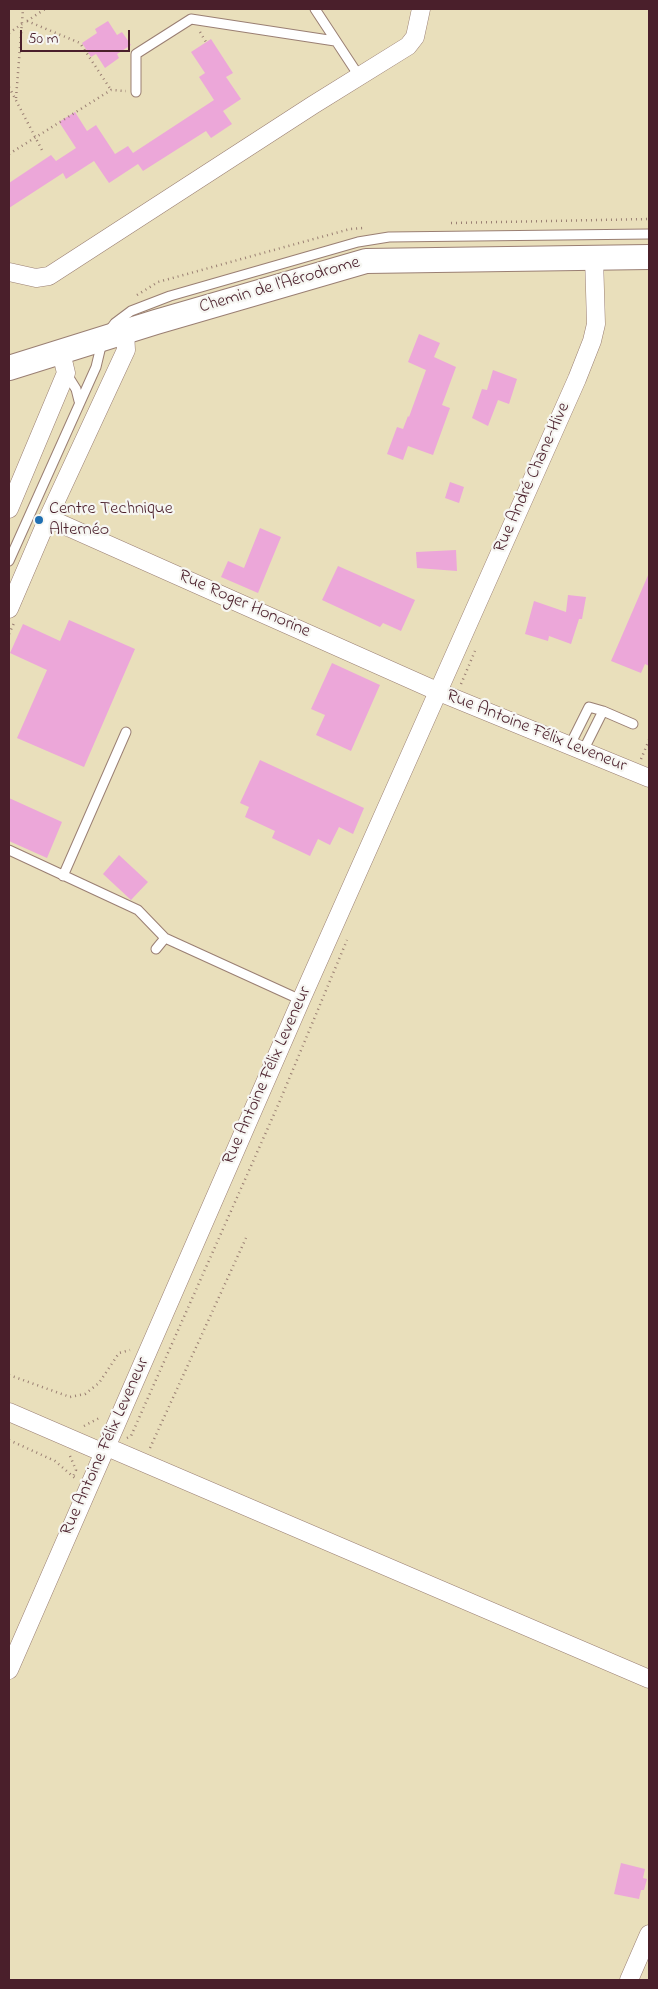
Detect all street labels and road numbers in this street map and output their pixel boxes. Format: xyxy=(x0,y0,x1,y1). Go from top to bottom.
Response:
street label: Chemin de l'Aérodrome xyxy=(197,253,363,319)
street label: Rue André Chane-Hive xyxy=(490,400,576,556)
street label: Rue Roger Honorine xyxy=(175,566,313,644)
street label: Rue Antoine Félix Leveneur xyxy=(443,686,629,778)
street label: Rue Antoine Félix Leveneur xyxy=(219,984,317,1168)
street label: Rue Antoine Félix Leveneur xyxy=(57,1355,155,1539)

